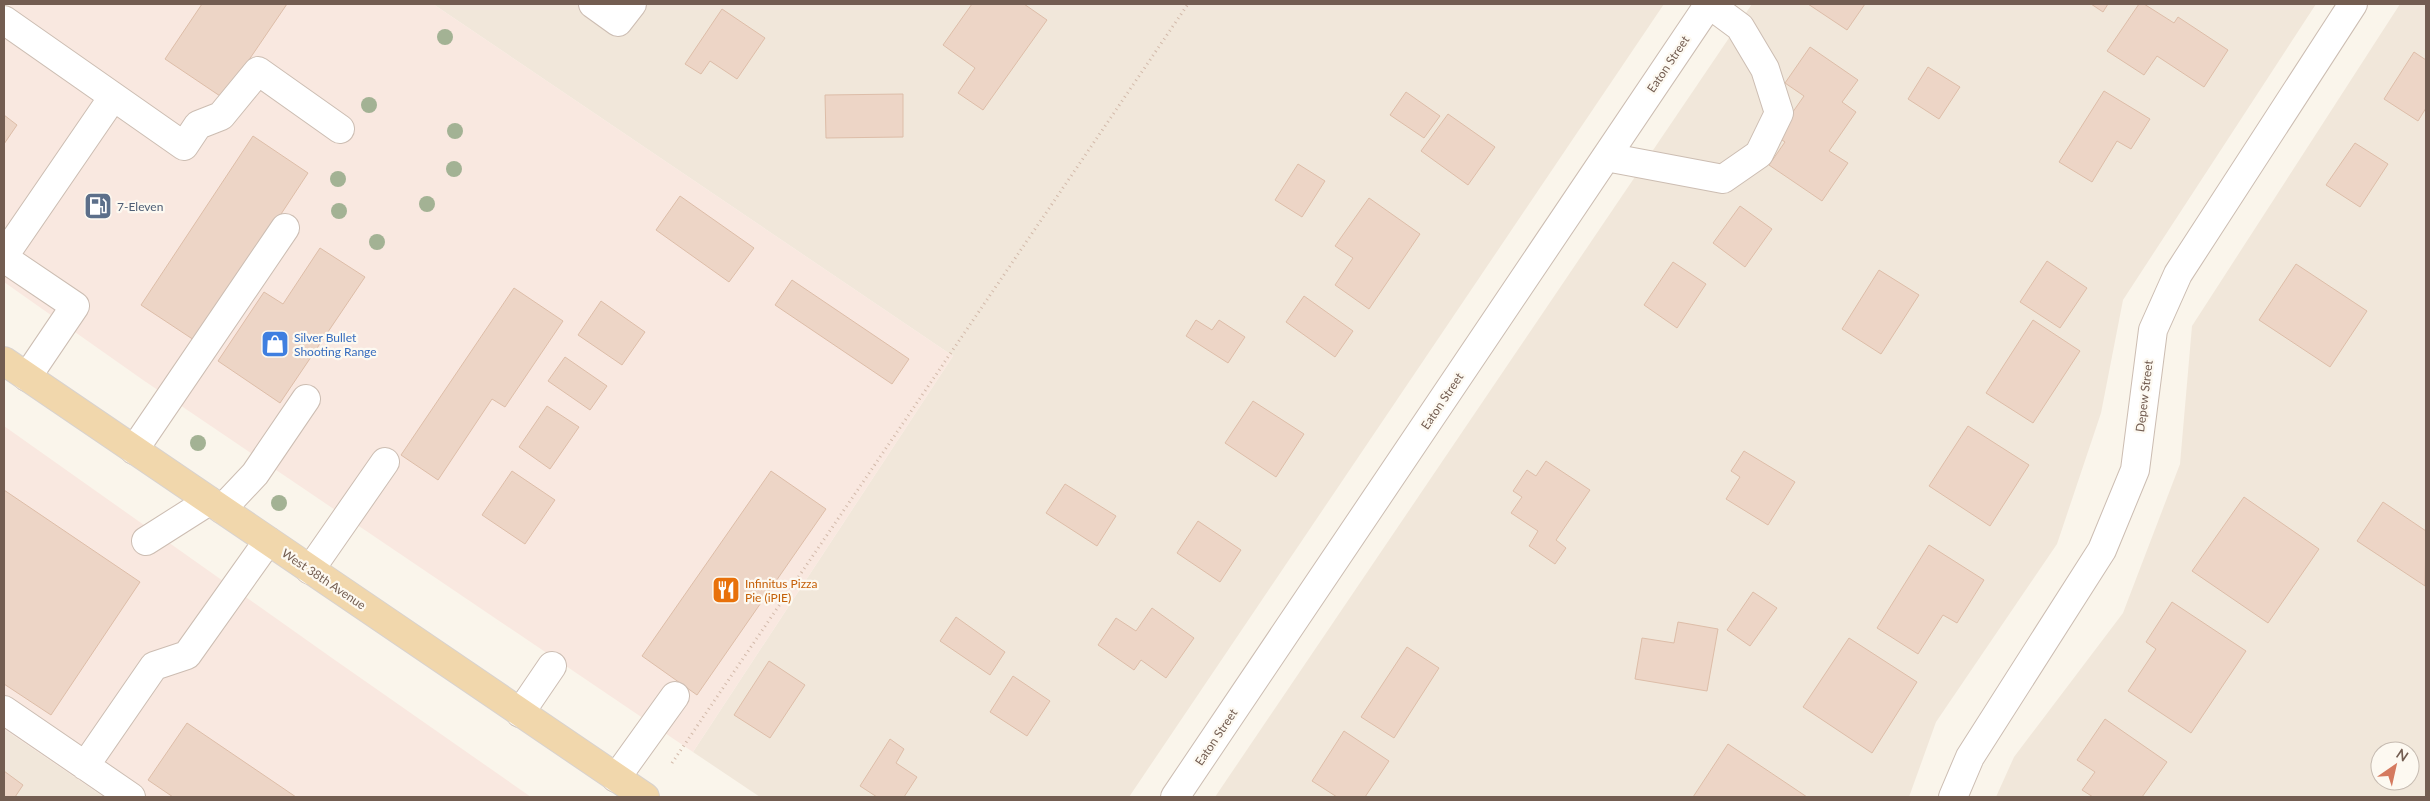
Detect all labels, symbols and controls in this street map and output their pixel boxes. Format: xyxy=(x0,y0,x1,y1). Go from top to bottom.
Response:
street label: Eaton Street xyxy=(1644,32,1693,95)
fuel station icon: 7-Eleven xyxy=(83,191,113,221)
place label: 7-Eleven xyxy=(117,199,163,214)
shop icon: Silver Bullet Shooting Range xyxy=(260,329,290,359)
place label: Silver Bullet Shooting Range xyxy=(294,330,377,359)
street label: Depew Street xyxy=(2132,359,2156,433)
street label: Eaton Street xyxy=(1418,369,1467,432)
street label: West 38th Avenue xyxy=(279,545,369,613)
restaurant icon: Infinitus Pizza Pie (iPIE) xyxy=(711,575,741,605)
place label: Infinitus Pizza Pie (iPIE) xyxy=(745,576,817,605)
street label: Eaton Street xyxy=(1192,705,1241,768)
north arrow xyxy=(2370,741,2420,791)
text: N xyxy=(2393,745,2412,765)

